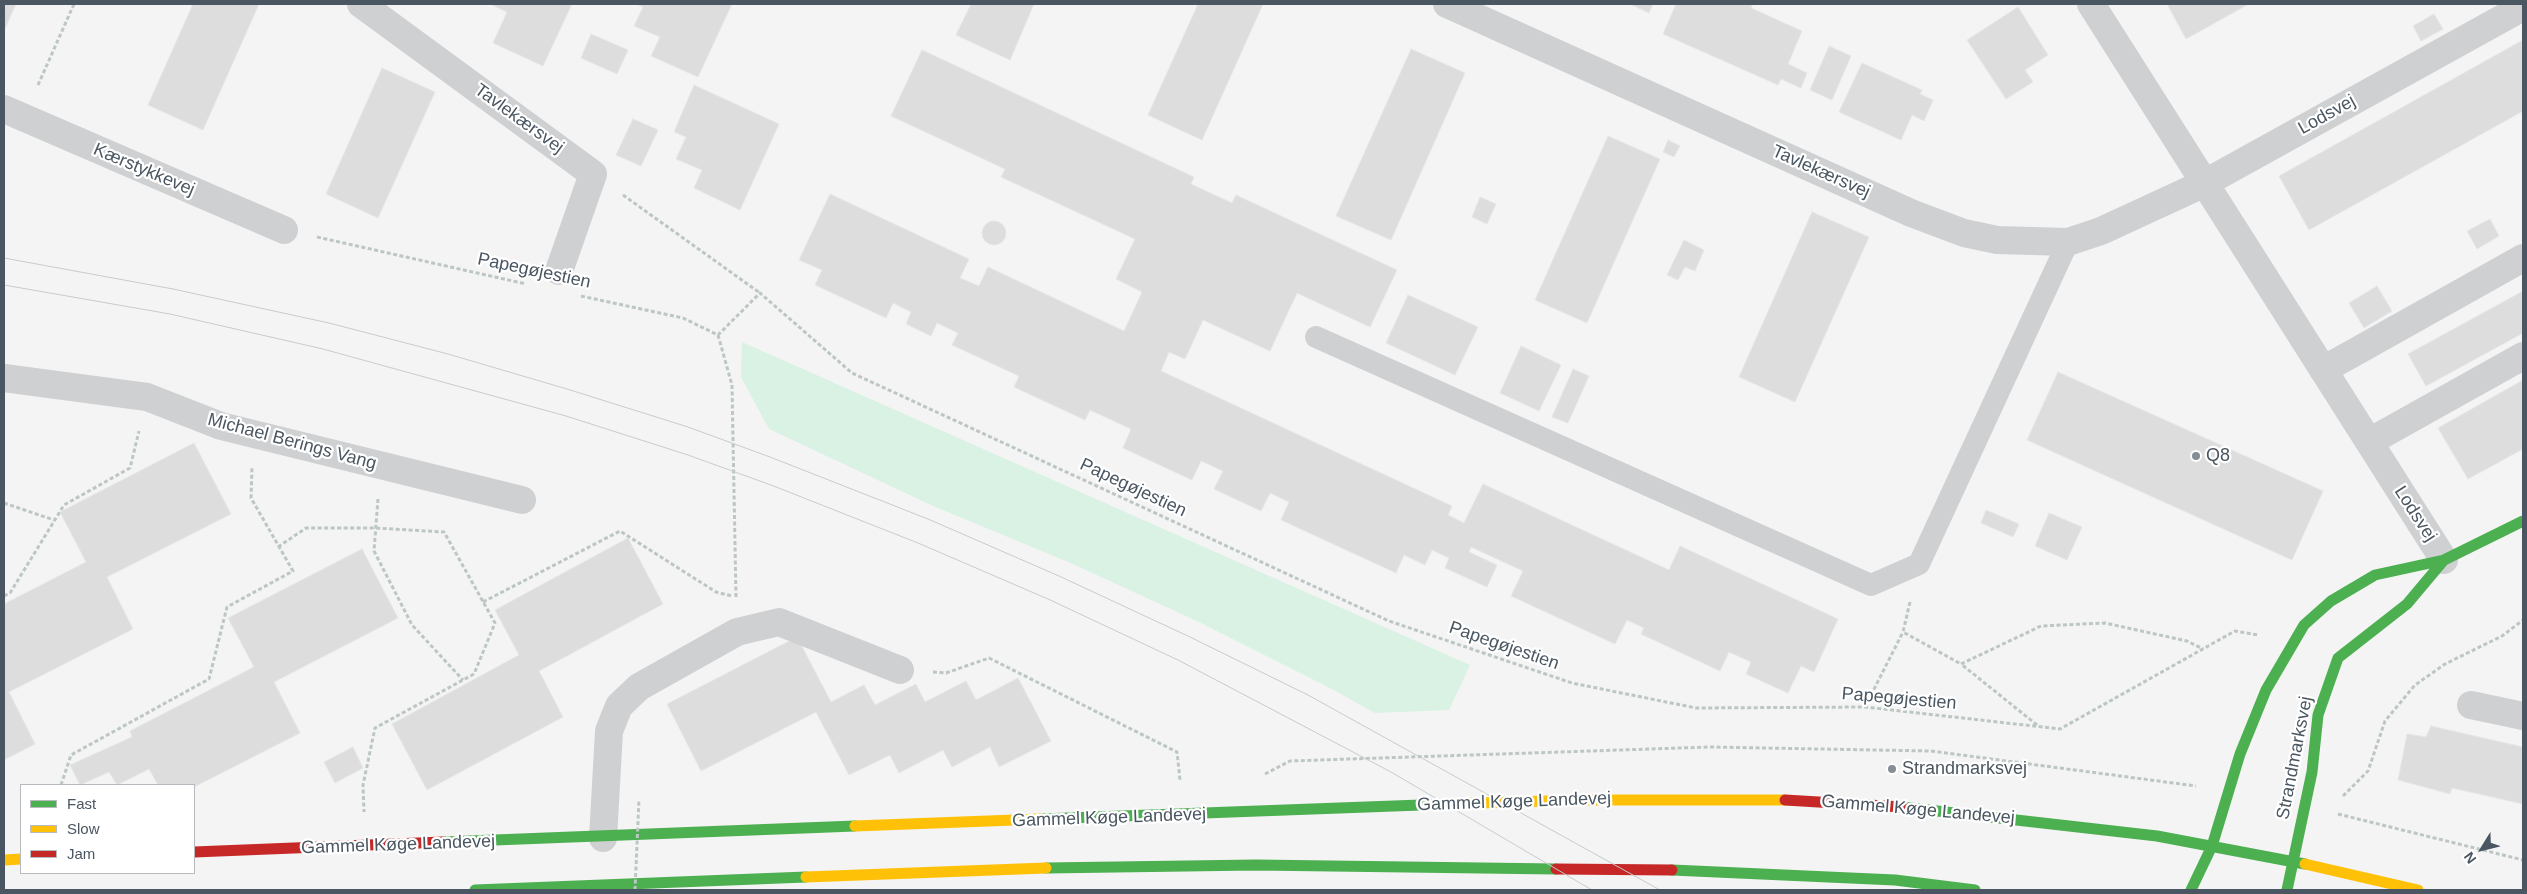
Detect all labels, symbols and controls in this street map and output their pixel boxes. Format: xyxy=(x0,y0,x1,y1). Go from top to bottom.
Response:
street label: Tavlekærsvej xyxy=(470,79,568,159)
street label: Lodsvej xyxy=(2295,91,2359,139)
street label: Kærstykkevej xyxy=(90,139,198,201)
street label: Tavlekærsvej xyxy=(1769,141,1873,203)
street label: Papegøjestien xyxy=(475,248,593,294)
street label: Michael Berings Vang xyxy=(205,409,379,475)
place label: Q8 xyxy=(2206,445,2230,467)
marker: Q8 xyxy=(2190,450,2202,462)
street label: Papegøjestien xyxy=(1076,454,1190,522)
street label: Lodsvej xyxy=(2389,482,2441,546)
street label: Papegøjestien xyxy=(1446,617,1562,675)
street label: Papegøjestien xyxy=(1841,683,1957,715)
street label: Strandmarksvej xyxy=(2272,695,2318,821)
place label: Strandmarksvej xyxy=(1902,758,2027,780)
marker: Strandmarksvej xyxy=(1886,763,1898,775)
legend xyxy=(20,784,195,874)
street label: Gammel Køge Landevej xyxy=(1417,788,1611,816)
street label: Gammel Køge Landevej xyxy=(1820,791,2016,829)
text: Fast xyxy=(67,795,96,812)
street label: Gammel Køge Landevej xyxy=(1012,804,1206,832)
text: Slow xyxy=(67,820,100,837)
north arrow xyxy=(2457,824,2507,874)
street label: Gammel Køge Landevej xyxy=(301,831,495,859)
text: Jam xyxy=(67,845,95,862)
text: N xyxy=(2460,849,2479,867)

